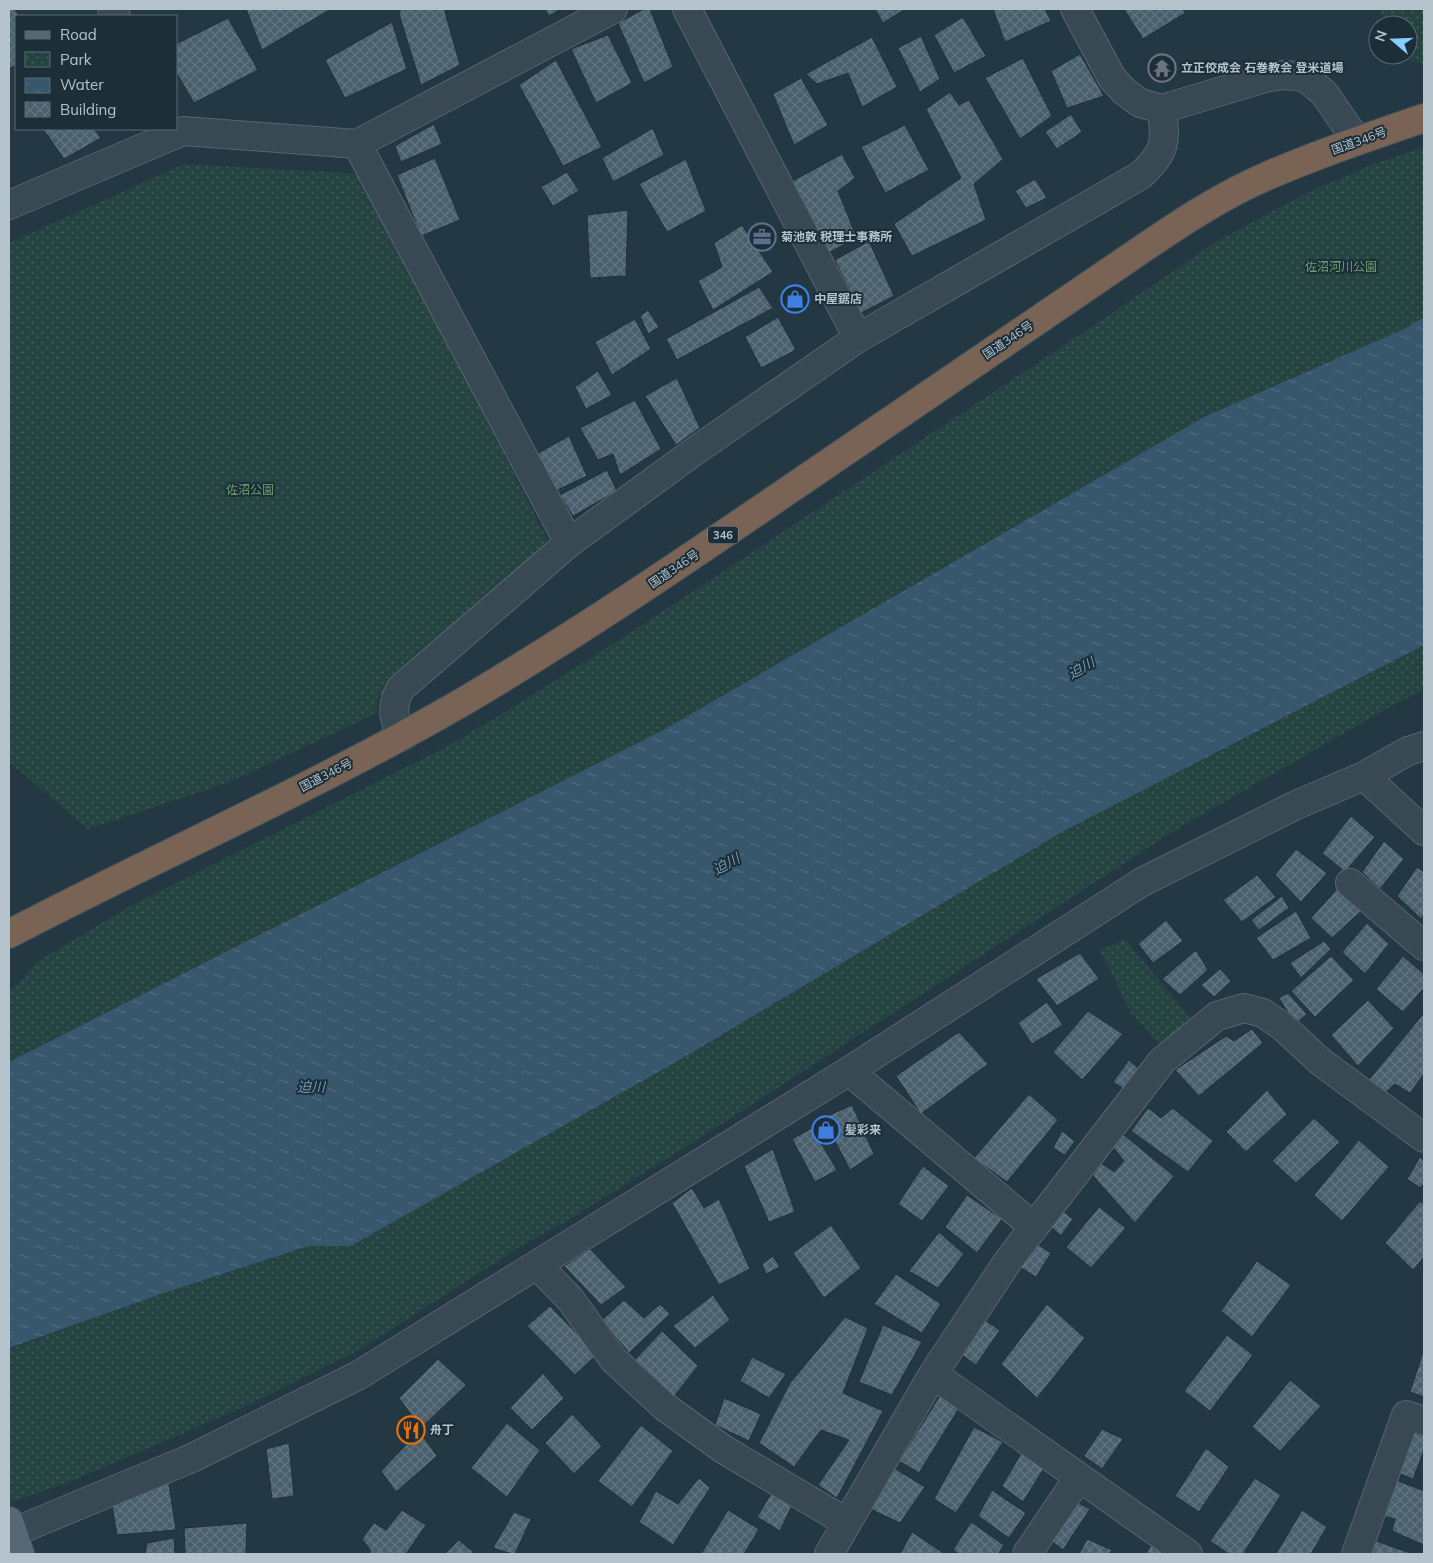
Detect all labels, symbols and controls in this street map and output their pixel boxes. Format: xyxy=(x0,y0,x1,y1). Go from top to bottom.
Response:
legend xyxy=(15,15,178,130)
north arrow xyxy=(1368,15,1418,65)
text: Road xyxy=(60,25,97,44)
text: N xyxy=(1370,28,1391,44)
text: Park xyxy=(60,50,92,69)
temple icon: 立正佼成会 石巻教会 登米道場 xyxy=(1147,53,1177,83)
place label: 立正佼成会 石巻教会 登米道場 xyxy=(1181,60,1344,75)
text: Water xyxy=(60,75,104,94)
text: Building xyxy=(60,100,116,119)
street label: 国道346号 xyxy=(1329,124,1388,157)
office icon: 菊池敦 税理士事務所 xyxy=(747,222,777,252)
place label: 菊池敦 税理士事務所 xyxy=(781,229,892,244)
park label: 佐沼河川公園 xyxy=(1305,259,1377,274)
shop icon: 中屋鋸店 xyxy=(780,284,810,314)
place label: 中屋鋸店 xyxy=(814,291,862,306)
street label: 国道346号 xyxy=(980,317,1036,362)
park label: 佐沼公園 xyxy=(226,482,274,497)
road number: 346 xyxy=(708,526,738,544)
street label: 国道346号 xyxy=(646,546,702,591)
water label: 迫川 xyxy=(1064,652,1099,683)
street label: 国道346号 xyxy=(297,755,355,794)
water label: 迫川 xyxy=(709,848,744,879)
water label: 迫川 xyxy=(297,1078,327,1096)
shop icon: 髪彩来 xyxy=(811,1115,841,1145)
place label: 髪彩来 xyxy=(845,1122,881,1137)
restaurant icon: 舟丁 xyxy=(396,1415,426,1445)
place label: 舟丁 xyxy=(430,1422,454,1437)

